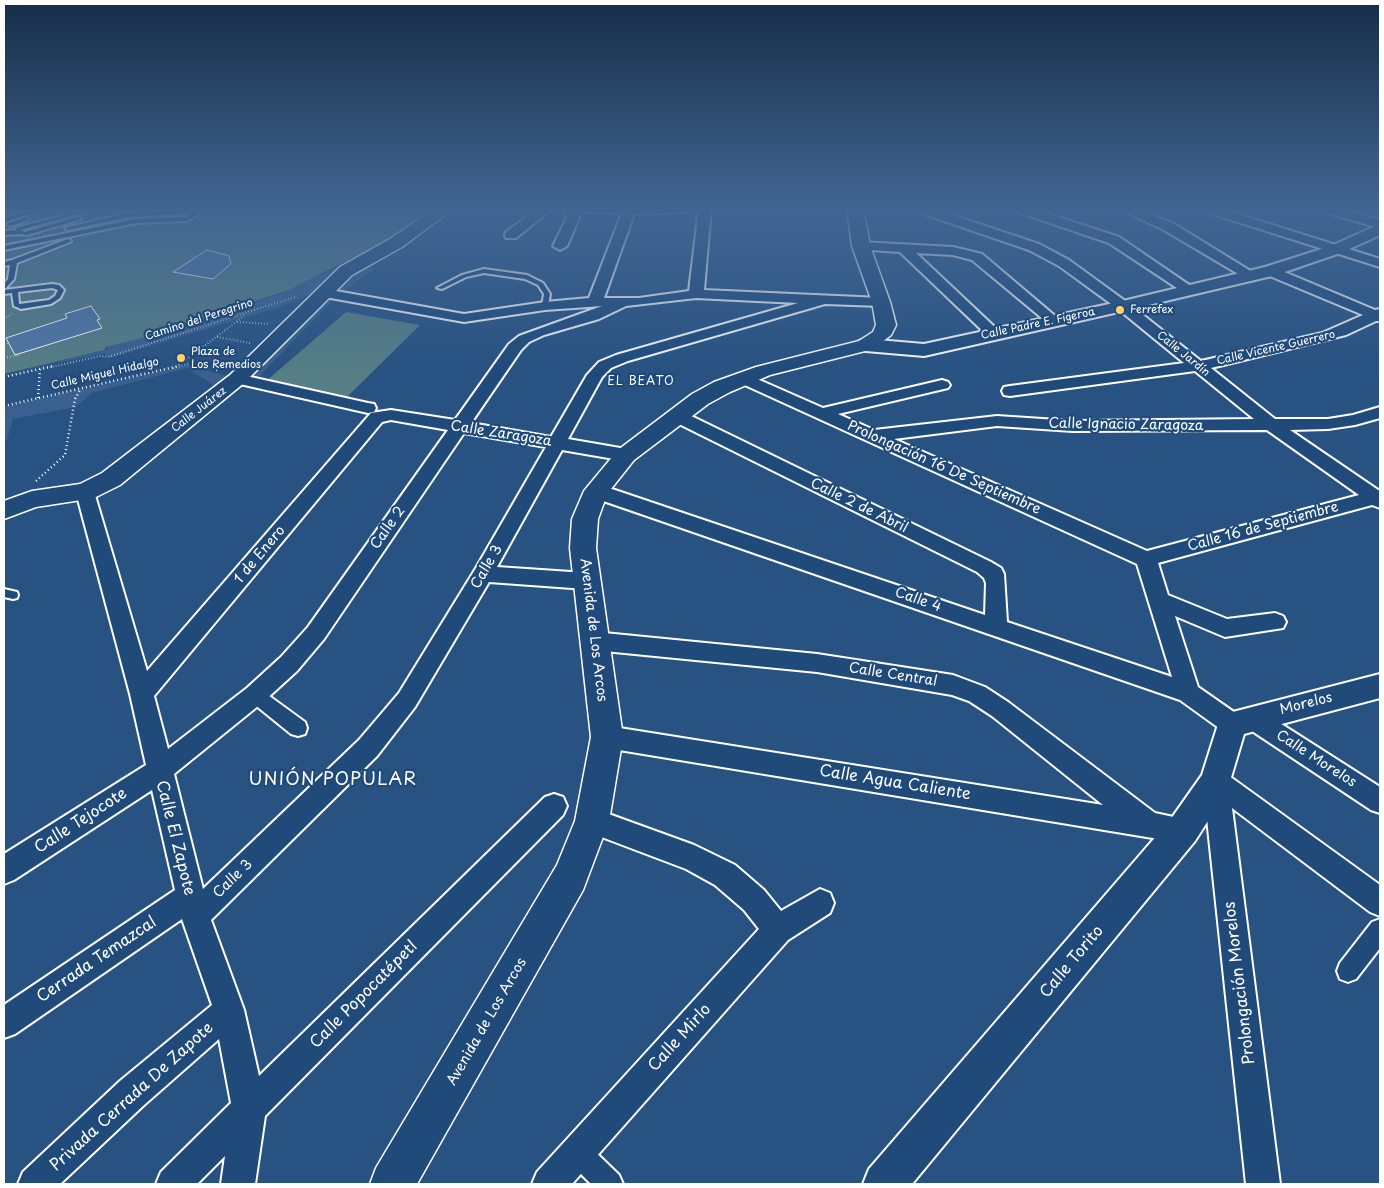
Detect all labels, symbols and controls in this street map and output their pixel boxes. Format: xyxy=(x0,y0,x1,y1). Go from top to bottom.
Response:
street label: Camino del Peregrino xyxy=(143,296,255,344)
place label: Ferrefex xyxy=(1130,303,1173,317)
marker: Ferrefex xyxy=(1114,304,1126,316)
street label: Calle Padre E. Figeroa xyxy=(980,305,1096,343)
street label: Calle Vicente Guerrero xyxy=(1216,328,1336,368)
street label: Calle Jardín xyxy=(1154,329,1212,379)
place label: Plaza de Los Remedios xyxy=(191,345,261,371)
marker: Plaza de Los Remedios xyxy=(175,352,187,364)
street label: Calle Miguel Hidalgo xyxy=(50,355,160,393)
district label: EL BEATO xyxy=(606,375,676,389)
street label: Calle Juárez xyxy=(169,385,229,435)
street label: Calle Ignacio Zaragoza xyxy=(1048,415,1204,435)
street label: Calle Zaragoza xyxy=(449,418,553,450)
street label: Prolongación 16 De Septiembre xyxy=(845,418,1043,518)
street label: Calle 2 de Abril xyxy=(807,475,911,537)
street label: Calle 16 de Septiembre xyxy=(1186,499,1340,555)
street label: Calle 2 xyxy=(367,503,409,553)
street label: 1 de Enero xyxy=(231,523,289,587)
street label: Calle 3 xyxy=(468,542,506,592)
street label: Avenida de Los Arcos xyxy=(576,557,610,703)
street label: Calle 4 xyxy=(893,584,943,616)
street label: Calle Central xyxy=(848,660,938,690)
street label: Morelos xyxy=(1278,689,1334,719)
street label: Calle Morelos xyxy=(1273,727,1359,791)
street label: Calle Agua Caliente xyxy=(818,762,972,804)
district label: UNIÓN POPULAR xyxy=(247,769,419,791)
street label: Calle El Zapote xyxy=(151,779,199,897)
street label: Calle Tejocote xyxy=(31,784,131,858)
street label: Calle 3 xyxy=(210,856,256,902)
street label: Prolongación Morelos xyxy=(1220,900,1260,1066)
street label: Cerrada Temazcal xyxy=(33,913,161,1007)
street label: Calle Torito xyxy=(1036,922,1108,1002)
street label: Calle Popocatépetl xyxy=(306,937,422,1053)
street label: Avenida de Los Arcos xyxy=(444,955,530,1089)
street label: Calle Mirlo xyxy=(645,1000,715,1076)
street label: Privada Cerrada De Zapote xyxy=(47,1019,217,1175)

